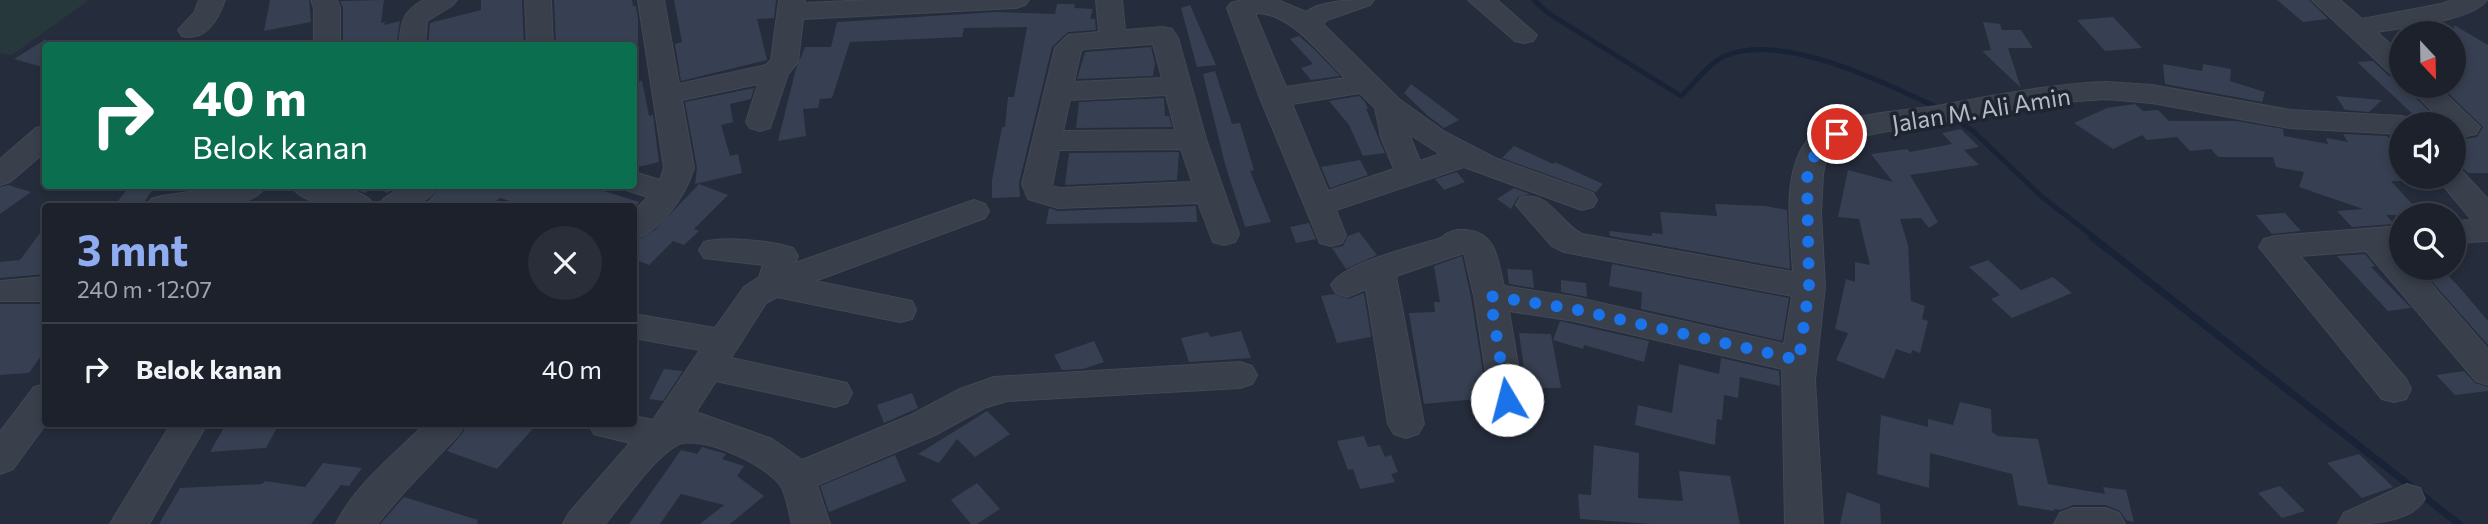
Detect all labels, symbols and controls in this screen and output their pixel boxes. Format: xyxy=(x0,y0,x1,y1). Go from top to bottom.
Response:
north arrow xyxy=(2389,21,2466,98)
map controls xyxy=(2389,21,2466,280)
text: 40 m xyxy=(192,66,307,126)
icon: right xyxy=(77,70,168,161)
street label: Jalan M. Ali Amin xyxy=(1890,81,2072,137)
pin xyxy=(1807,104,1867,164)
button: sound xyxy=(2389,112,2466,189)
icon: arrive xyxy=(1818,115,1856,153)
text: Belok kanan xyxy=(192,126,368,166)
button: search xyxy=(2389,203,2466,280)
text: 3 mnt xyxy=(77,223,188,275)
button: close xyxy=(528,226,602,300)
text: 240 m · 12:07 xyxy=(77,275,212,303)
icon: right xyxy=(77,350,115,388)
text: Belok kanan xyxy=(136,353,282,384)
text: 40 m xyxy=(542,353,602,384)
position arrow xyxy=(1470,363,1544,437)

